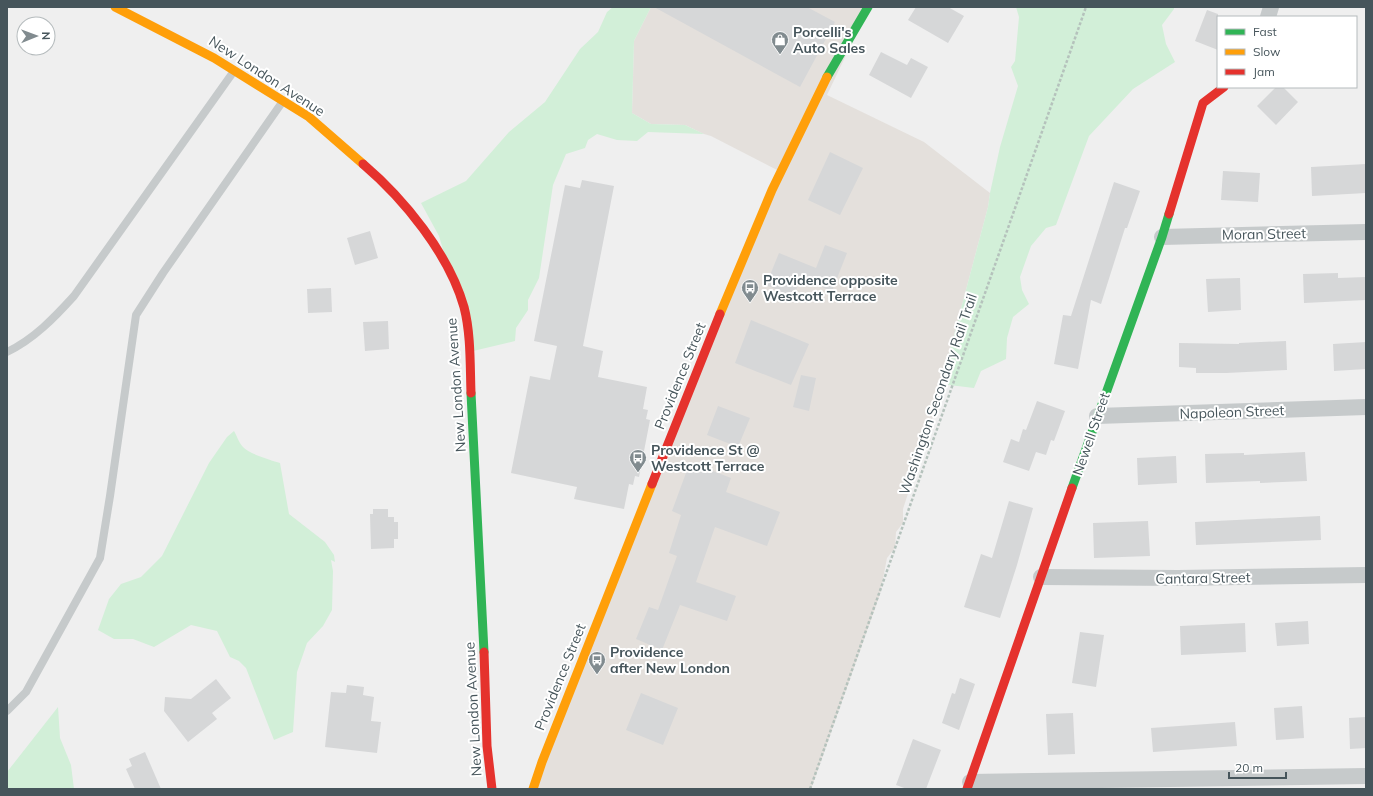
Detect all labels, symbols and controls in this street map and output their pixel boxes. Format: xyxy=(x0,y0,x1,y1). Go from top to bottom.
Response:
north arrow xyxy=(16,16,56,56)
legend xyxy=(1217,16,1357,88)
place label: Porcelli's Auto Sales xyxy=(793,23,865,57)
text: Fast xyxy=(1253,24,1277,39)
shop icon: Porcelli's Auto Sales xyxy=(770,30,790,55)
text: N xyxy=(39,32,53,40)
street label: New London Avenue xyxy=(206,32,328,120)
text: Slow xyxy=(1253,44,1281,59)
text: Jam xyxy=(1253,64,1275,79)
street label: Moran Street xyxy=(1222,224,1306,244)
place label: Providence opposite Westcott Terrace xyxy=(763,271,898,305)
bus stop icon: Providence opposite Westcott Terrace xyxy=(740,278,760,303)
street label: Washington Secondary Rail Trail xyxy=(895,291,981,497)
street label: New London Avenue xyxy=(442,317,470,453)
street label: Providence Street xyxy=(650,320,710,432)
street label: Newell Street xyxy=(1068,390,1114,478)
street label: Napoleon Street xyxy=(1179,401,1285,423)
place label: Providence St @ Westcott Terrace xyxy=(651,441,765,475)
bus stop icon: Providence St @ Westcott Terrace xyxy=(628,448,648,473)
street label: Cantara Street xyxy=(1155,568,1251,588)
street label: Providence Street xyxy=(530,621,590,733)
street label: New London Avenue xyxy=(460,641,486,777)
place label: Providence after New London xyxy=(610,643,730,677)
bus stop icon: Providence after New London xyxy=(587,650,607,675)
scale bar xyxy=(1229,754,1286,780)
text: 20 m xyxy=(1235,760,1263,775)

